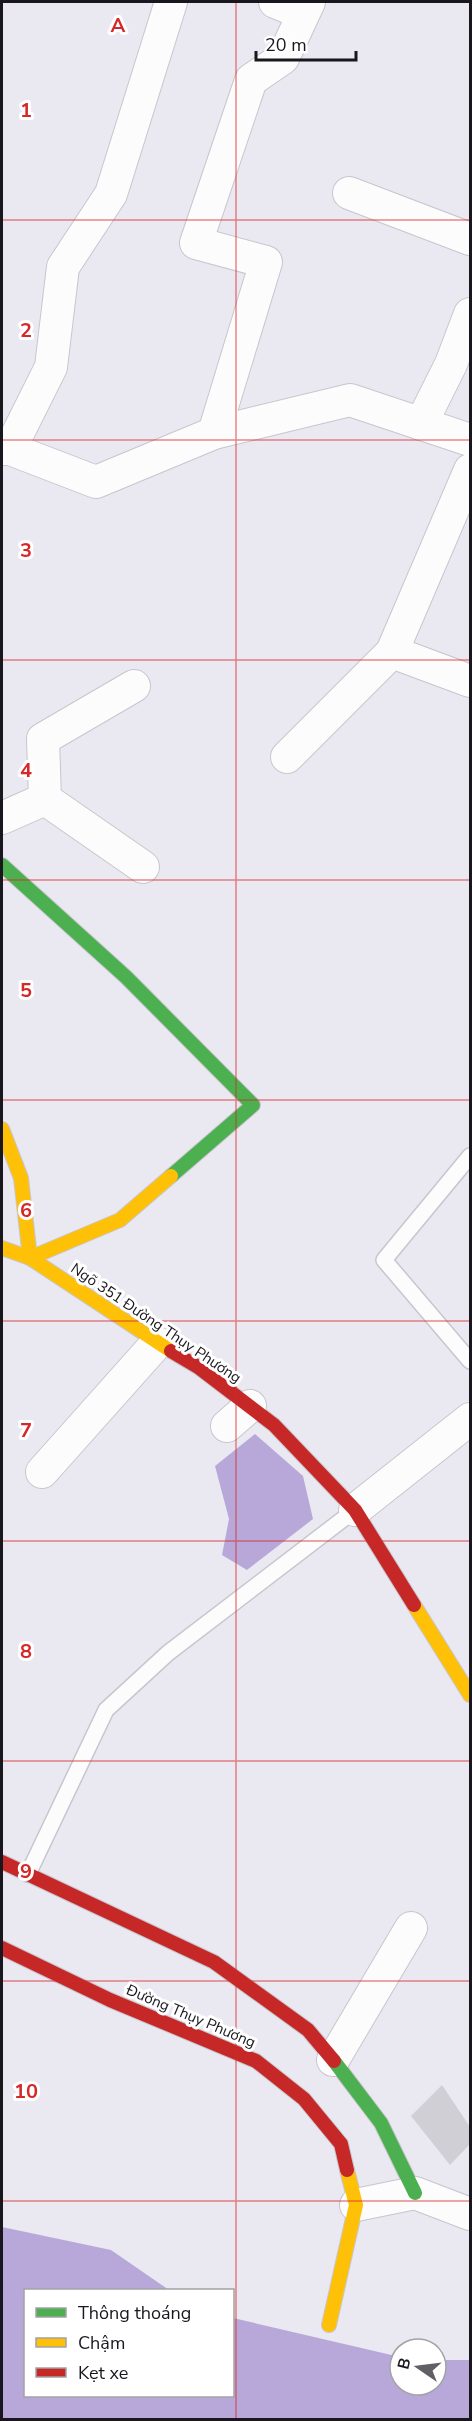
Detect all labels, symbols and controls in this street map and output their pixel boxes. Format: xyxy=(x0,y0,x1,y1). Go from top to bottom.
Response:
text: A xyxy=(111,12,126,39)
scale bar xyxy=(256,24,356,62)
text: 20 m xyxy=(265,33,307,57)
text: 1 xyxy=(20,97,32,124)
text: 2 xyxy=(20,317,32,344)
text: 3 xyxy=(20,537,32,564)
text: 4 xyxy=(20,757,32,784)
text: 5 xyxy=(20,977,32,1004)
text: 6 xyxy=(20,1197,32,1224)
street label: Ngõ 351 Đường Thụy Phương xyxy=(67,1258,245,1388)
text: 7 xyxy=(20,1417,32,1444)
text: 8 xyxy=(20,1638,32,1665)
text: 9 xyxy=(20,1858,32,1885)
street label: Đường Thụy Phương xyxy=(122,1979,259,2052)
text: 10 xyxy=(14,2078,38,2105)
legend xyxy=(24,2289,234,2397)
text: Thông thoáng xyxy=(78,2301,191,2325)
text: Chậm xyxy=(78,2331,125,2355)
north arrow xyxy=(388,2337,448,2397)
text: B xyxy=(392,2356,416,2372)
text: Kẹt xe xyxy=(78,2361,128,2385)

